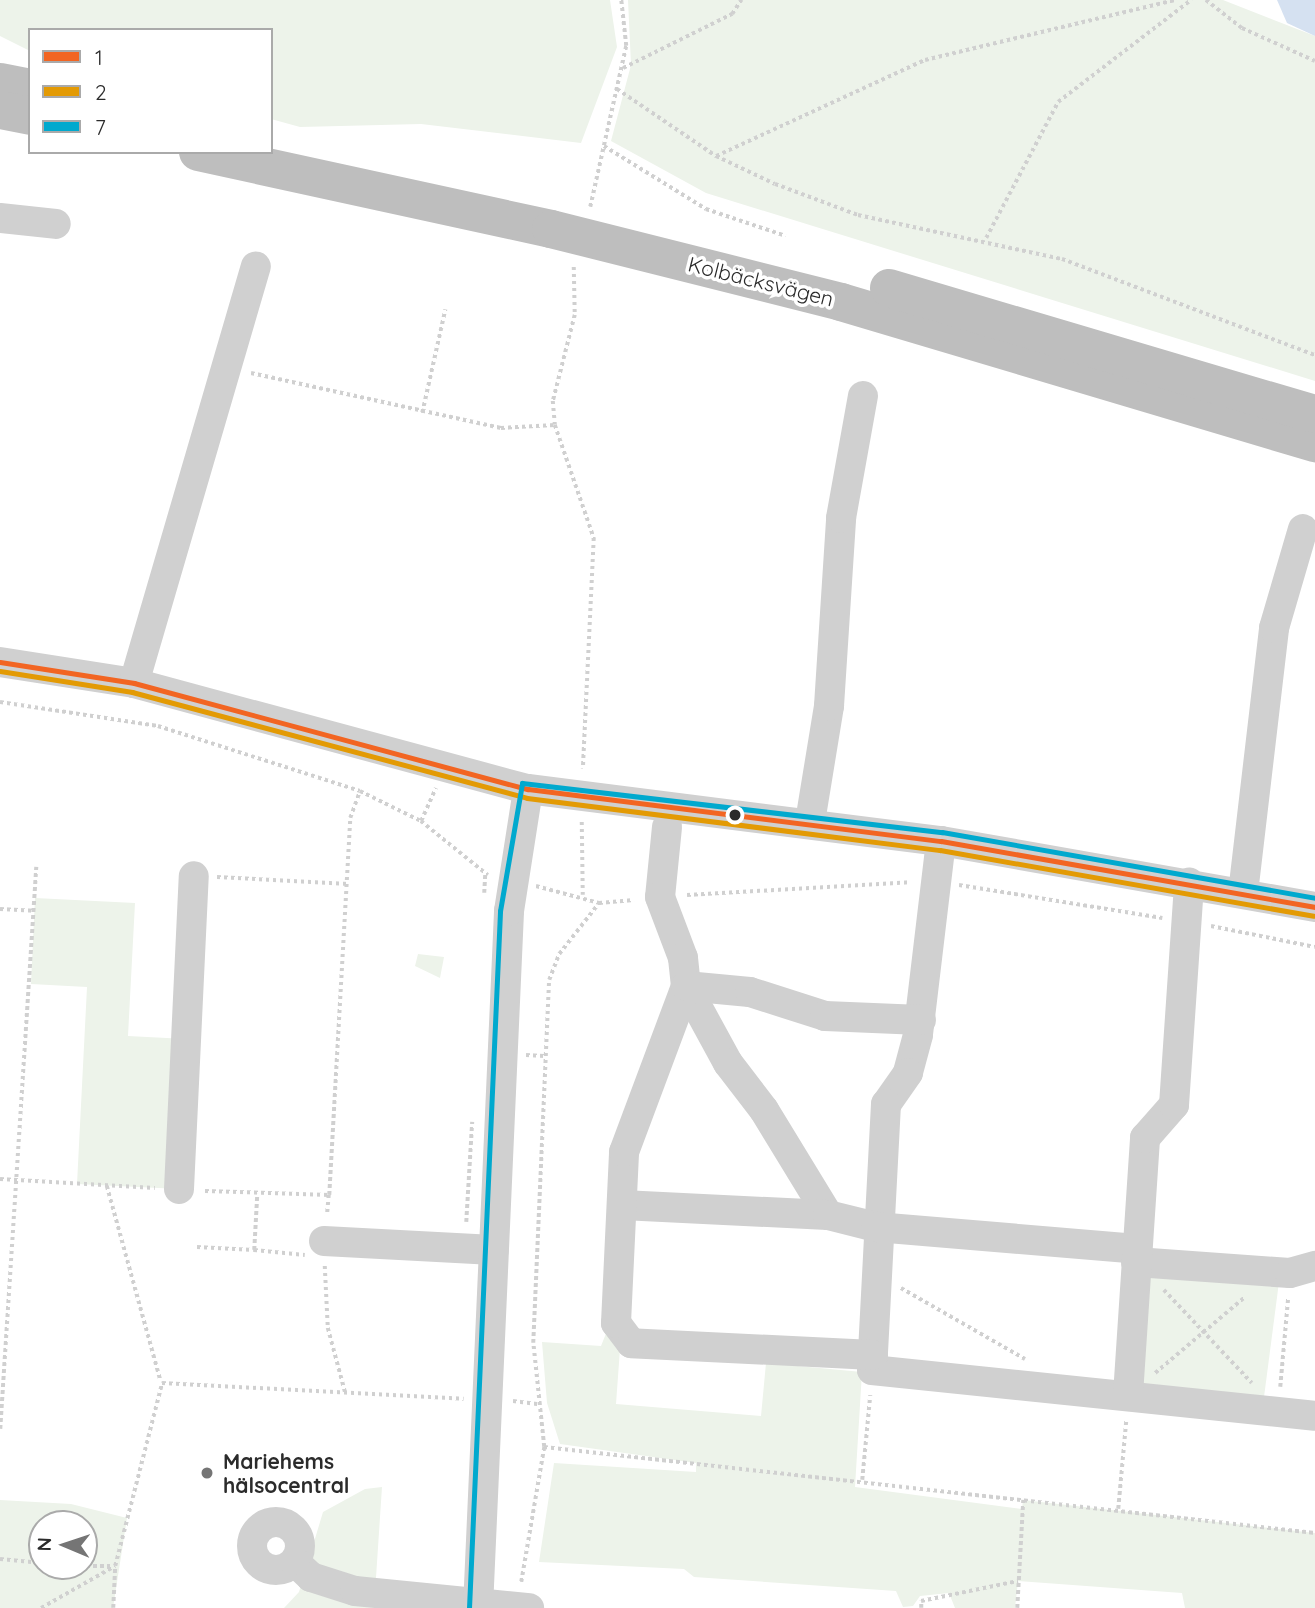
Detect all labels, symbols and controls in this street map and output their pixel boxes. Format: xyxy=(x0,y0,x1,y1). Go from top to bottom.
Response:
legend xyxy=(28,28,273,154)
text: 1 xyxy=(95,44,103,70)
text: 2 xyxy=(95,79,107,105)
text: 7 xyxy=(95,114,106,140)
street label: Kolbäcksvägen xyxy=(686,251,836,311)
unlabelled marker xyxy=(728,808,742,822)
place label: Mariehems hälsocentral xyxy=(223,1448,350,1498)
marker: Mariehems hälsocentral xyxy=(197,1463,217,1483)
north arrow xyxy=(28,1510,98,1580)
text: N xyxy=(32,1537,56,1552)

